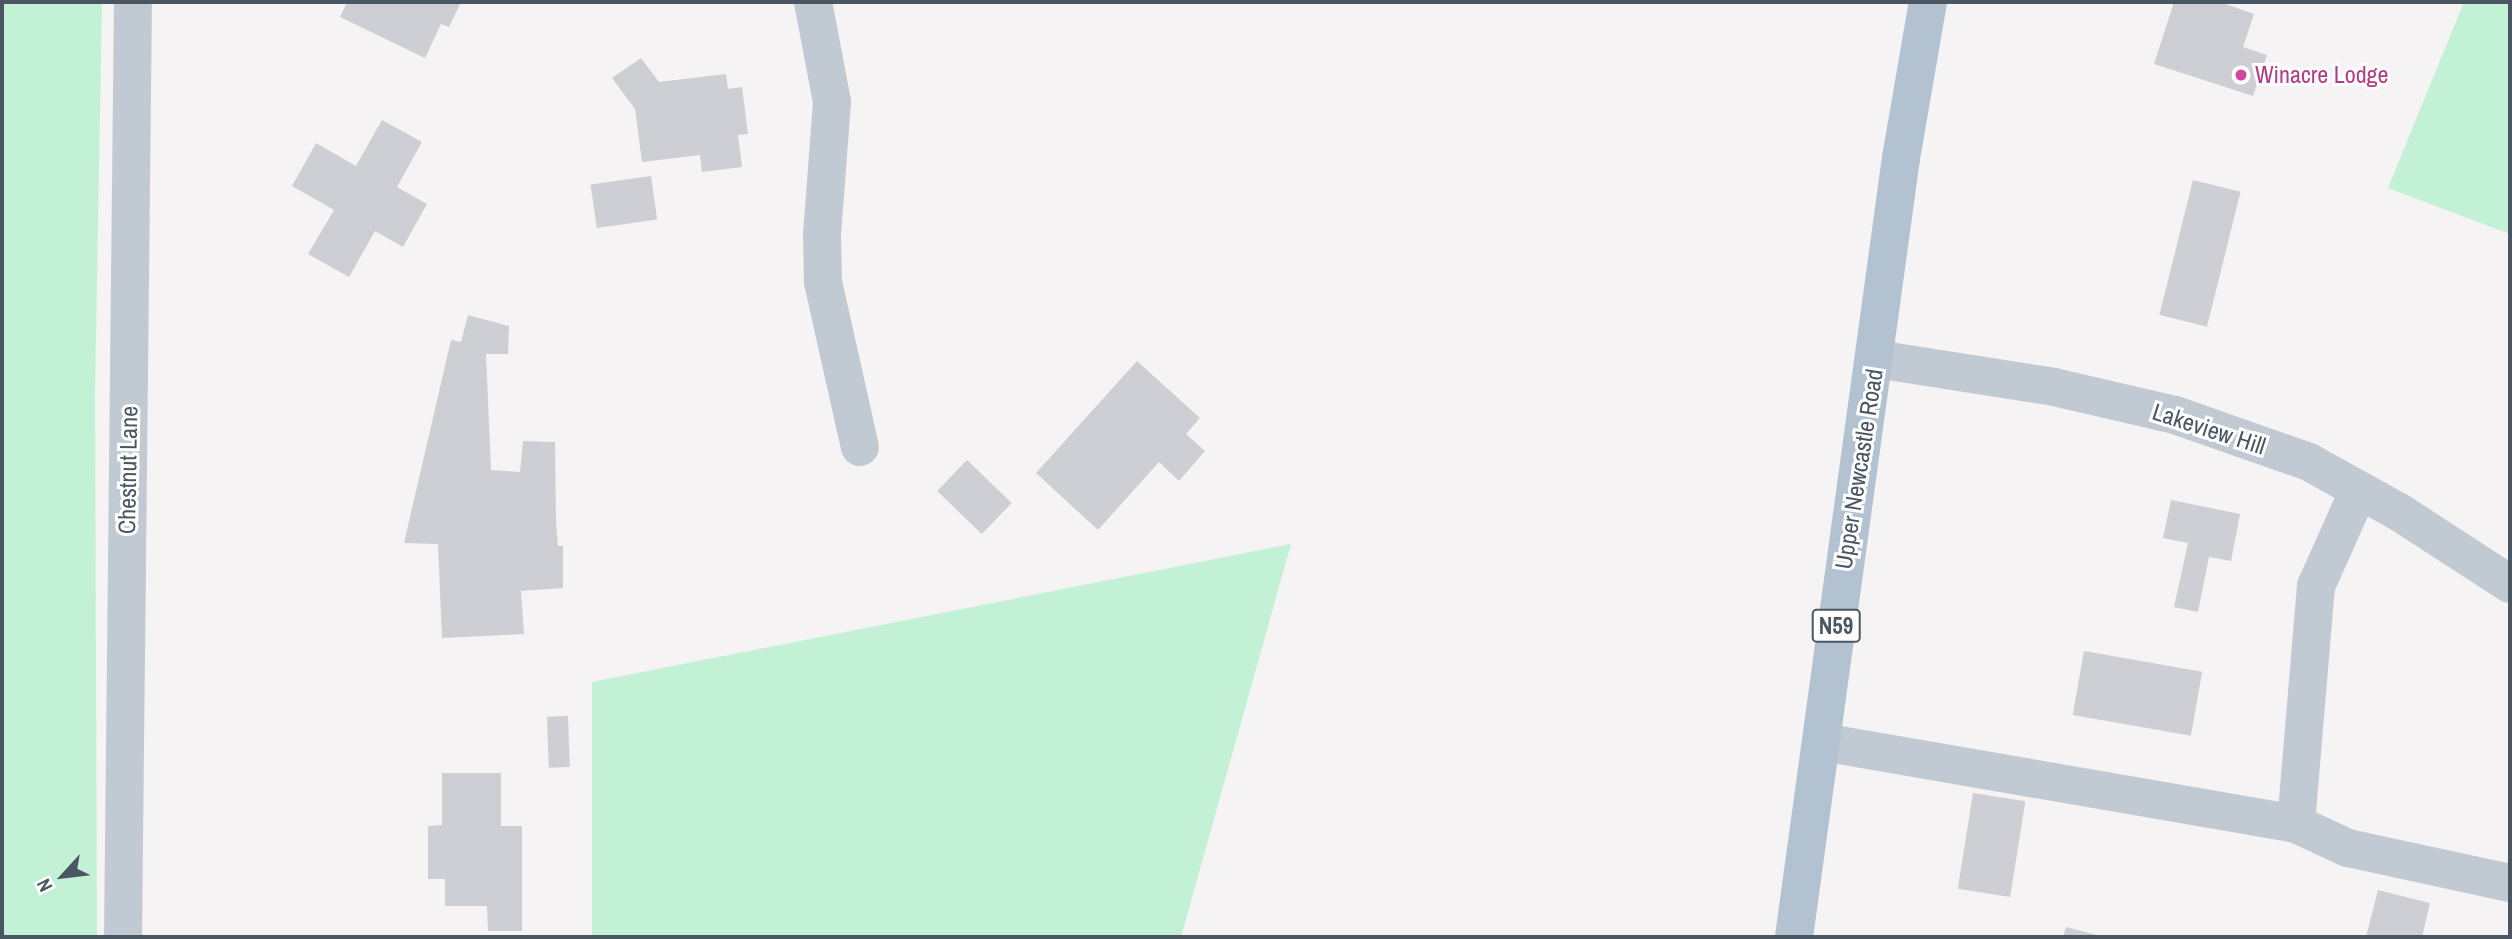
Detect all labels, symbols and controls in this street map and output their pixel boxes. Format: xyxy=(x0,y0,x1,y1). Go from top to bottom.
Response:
place label: Winacre Lodge xyxy=(2255,61,2388,89)
marker: Winacre Lodge xyxy=(2233,67,2249,83)
street label: Upper Newcastle Road xyxy=(1829,367,1889,571)
street label: Lakeview Hill xyxy=(2149,397,2269,461)
street label: Chestnut Lane xyxy=(112,406,144,534)
road number: N59 xyxy=(1812,606,1860,646)
north arrow xyxy=(28,841,98,911)
text: N xyxy=(30,875,58,896)

